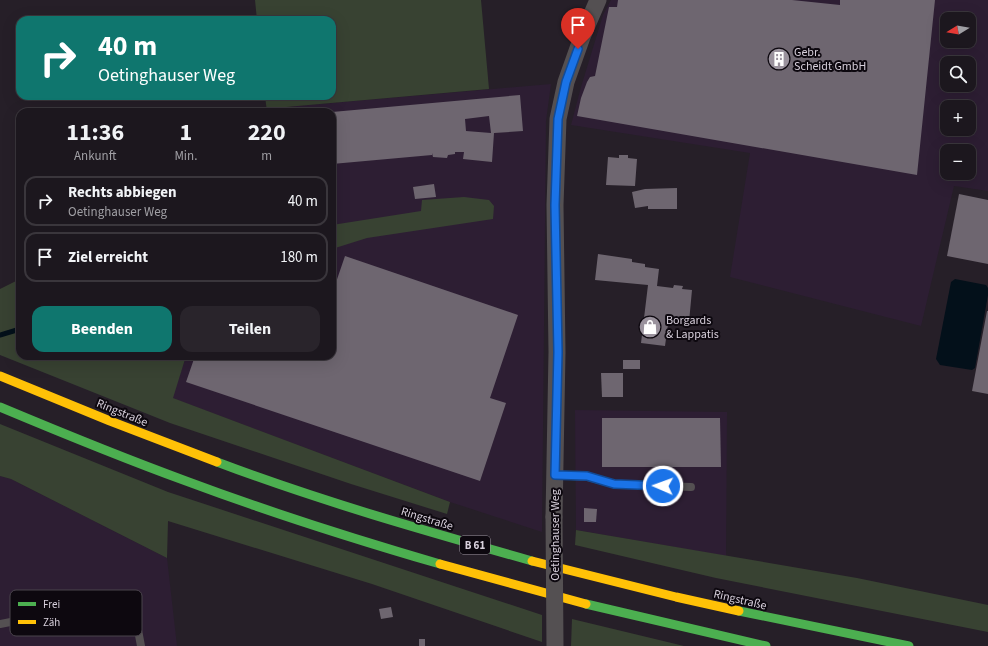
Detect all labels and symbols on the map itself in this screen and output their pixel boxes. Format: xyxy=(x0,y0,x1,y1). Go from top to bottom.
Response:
pin xyxy=(561,8,595,49)
north arrow xyxy=(940,12,976,48)
place label: Gebr. Scheidt GmbH xyxy=(794,44,866,75)
building icon: Gebr. Scheidt GmbH xyxy=(766,46,792,72)
place label: Borgards & Lappatis xyxy=(666,312,719,343)
shop icon: Borgards & Lappatis xyxy=(637,314,663,340)
street label: Ringstraße xyxy=(94,395,150,431)
position arrow xyxy=(642,465,684,507)
street label: Oetinghauser Weg xyxy=(547,489,564,581)
street label: Ringstraße xyxy=(399,503,455,535)
road number: B 61 xyxy=(460,536,490,554)
street label: Ringstraße xyxy=(712,586,768,614)
legend xyxy=(10,590,142,636)
text: Frei xyxy=(43,597,60,612)
text: Zäh xyxy=(43,615,60,630)

